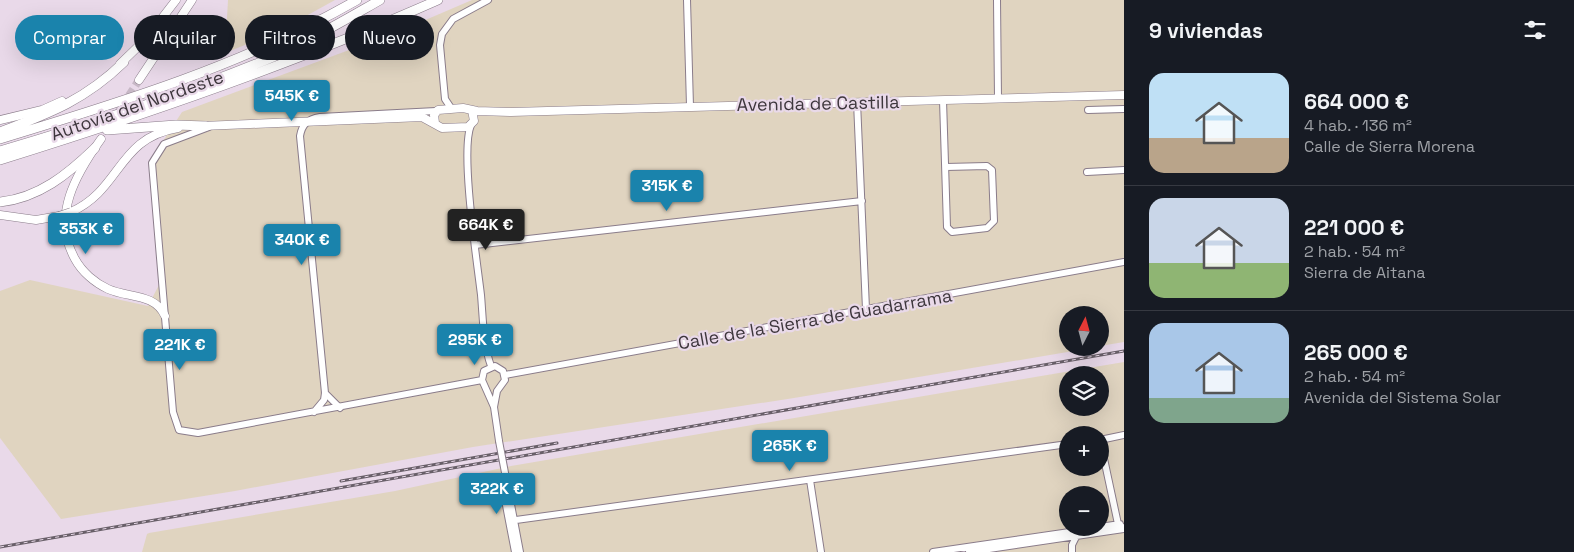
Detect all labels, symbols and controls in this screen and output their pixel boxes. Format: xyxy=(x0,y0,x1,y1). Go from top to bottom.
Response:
chip: Comprar xyxy=(15,15,124,60)
chip: Alquilar xyxy=(134,15,235,60)
chip: Filtros xyxy=(245,15,335,60)
chip: Nuevo xyxy=(345,15,434,60)
icon: filters xyxy=(1521,16,1549,44)
text: 9 viviendas xyxy=(1149,17,1263,44)
street label: Autovía del Nordeste xyxy=(48,65,226,145)
pin: 545K € xyxy=(251,80,333,122)
text: 545K € xyxy=(265,85,319,106)
text: 664 000 € xyxy=(1304,88,1409,115)
street label: Avenida de Castilla xyxy=(736,90,900,116)
icon: home xyxy=(1189,93,1249,153)
text: 4 hab. · 136 m² xyxy=(1304,115,1412,136)
text: Calle de Sierra Morena xyxy=(1304,136,1475,157)
pin: 315K € xyxy=(626,170,708,212)
text: 315K € xyxy=(641,175,693,196)
pin: 664K € xyxy=(445,208,527,251)
pin: 353K € xyxy=(45,212,127,255)
text: 664K € xyxy=(459,214,513,235)
text: 221 000 € xyxy=(1304,214,1404,241)
text: 353K € xyxy=(59,218,113,239)
icon: home xyxy=(1189,218,1249,278)
pin: 340K € xyxy=(261,224,343,266)
text: 340K € xyxy=(274,229,330,250)
text: 2 hab. · 54 m² xyxy=(1304,241,1405,262)
text: Sierra de Aitana xyxy=(1304,262,1426,283)
street label: Calle de la Sierra de Guadarrama xyxy=(676,284,954,354)
north arrow xyxy=(1059,306,1109,356)
map controls xyxy=(1059,306,1109,536)
pin: 295K € xyxy=(434,324,516,366)
pin: 221K € xyxy=(139,328,221,371)
text: 295K € xyxy=(448,329,502,350)
text: 221K € xyxy=(154,334,206,355)
text: 265 000 € xyxy=(1304,339,1408,366)
icon: home xyxy=(1189,343,1249,403)
button: layers xyxy=(1059,366,1109,416)
text: 2 hab. · 54 m² xyxy=(1304,366,1405,387)
text: Avenida del Sistema Solar xyxy=(1304,387,1501,408)
button: + xyxy=(1059,426,1109,476)
pin: 265K € xyxy=(749,430,831,472)
text: 265K € xyxy=(763,435,817,456)
pin: 322K € xyxy=(456,472,538,515)
text: 322K € xyxy=(470,478,524,499)
button: − xyxy=(1059,486,1109,536)

